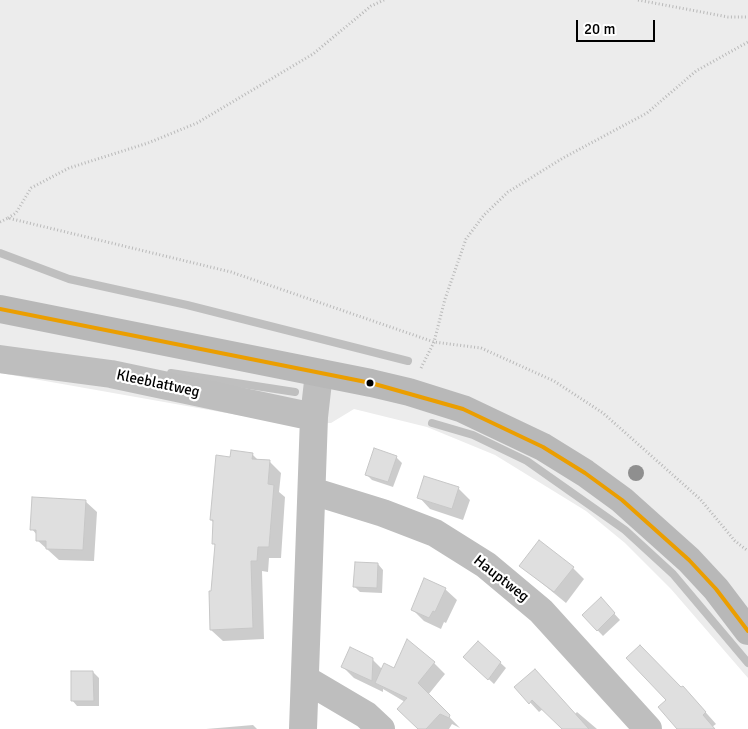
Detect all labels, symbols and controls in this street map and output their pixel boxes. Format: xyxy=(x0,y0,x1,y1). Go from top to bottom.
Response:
scale bar xyxy=(578,10,657,42)
text: 20 m xyxy=(584,20,615,38)
street label: Kleeblattweg xyxy=(115,366,201,402)
unlabelled marker xyxy=(365,378,375,388)
street label: Hauptweg xyxy=(470,552,532,606)

